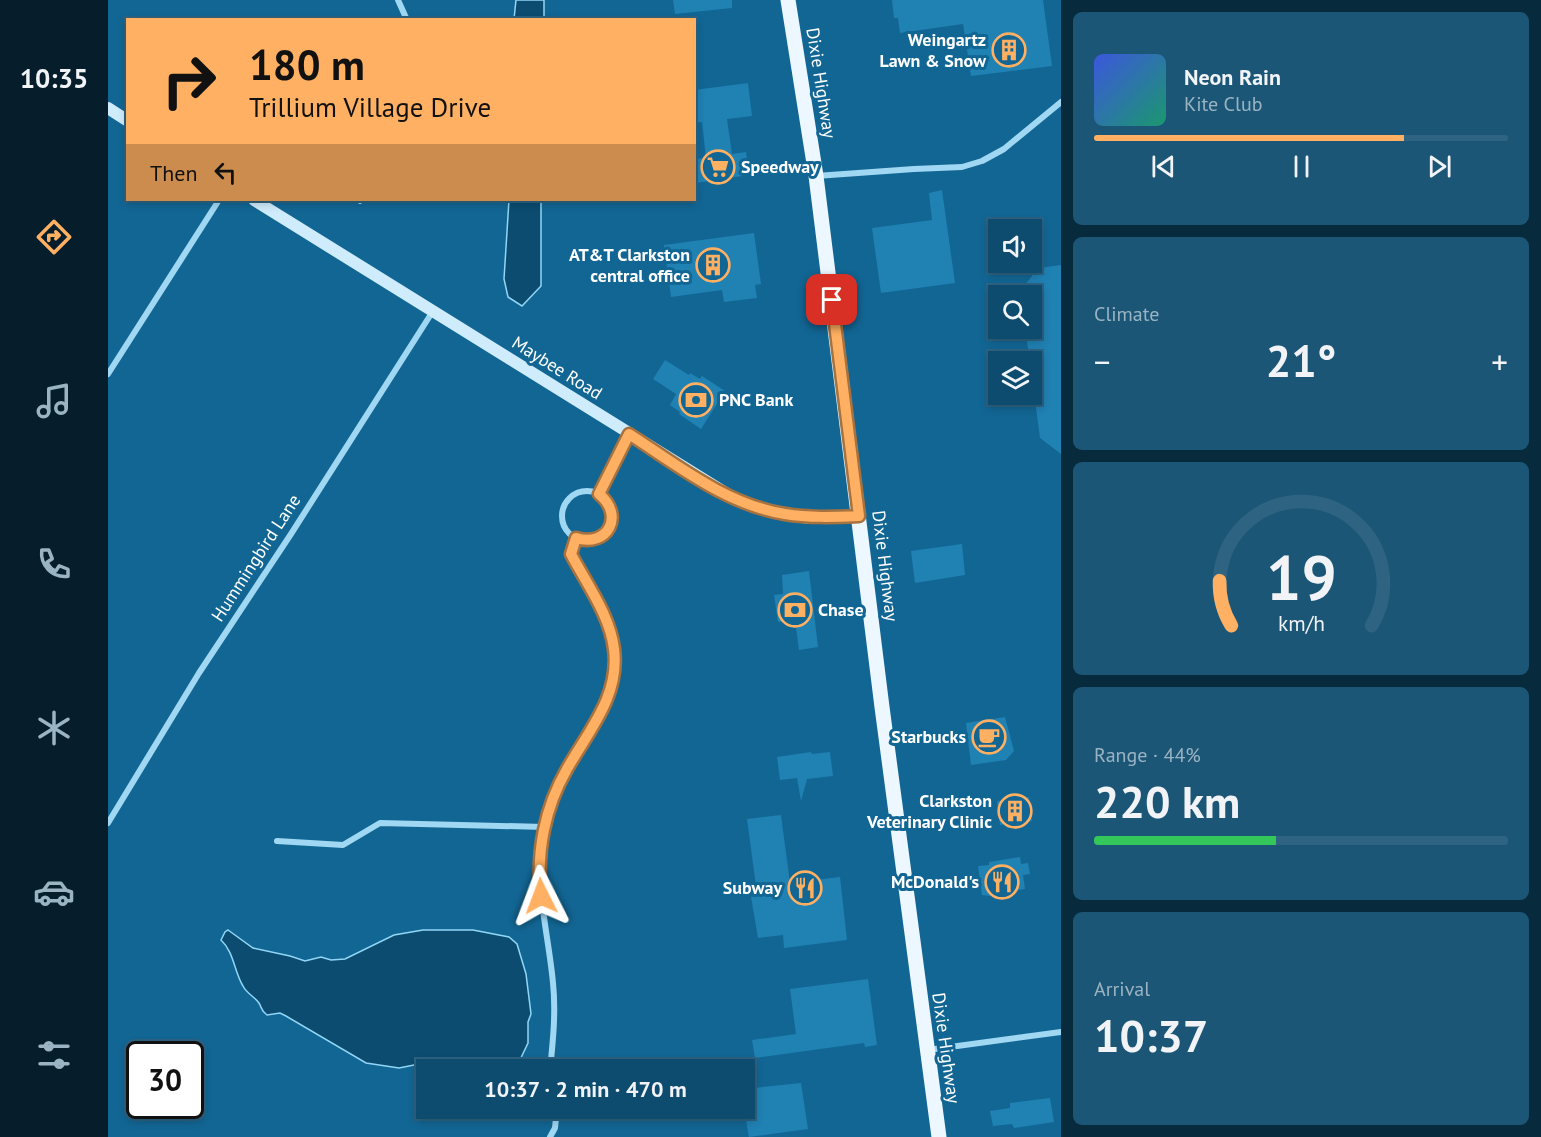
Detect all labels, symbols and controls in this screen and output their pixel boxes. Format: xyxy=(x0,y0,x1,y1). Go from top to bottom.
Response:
street label: Dixie Highway xyxy=(801,26,842,140)
place label: Weingartz Lawn & Snow xyxy=(879,28,987,72)
building icon: Weingartz Lawn & Snow xyxy=(991,32,1027,68)
text: 180 m xyxy=(249,37,365,92)
icon: right xyxy=(150,42,228,120)
text: 10:35 xyxy=(20,61,88,95)
text: Neon Rain xyxy=(1184,63,1281,91)
text: Trillium Village Drive xyxy=(249,90,491,124)
text: Kite Club xyxy=(1184,91,1262,117)
supermarket icon: Speedway xyxy=(700,149,736,185)
icon: previous xyxy=(1147,150,1180,183)
icon: pause xyxy=(1285,150,1318,183)
icon: next xyxy=(1423,150,1456,183)
place label: Speedway xyxy=(741,155,819,178)
icon: left xyxy=(209,156,242,189)
text: Then xyxy=(150,159,197,187)
icon: directions xyxy=(33,216,75,258)
map controls xyxy=(988,219,1042,405)
button: sound xyxy=(988,219,1042,273)
place label: AT&T Clarkston central office xyxy=(569,243,690,287)
building icon: AT&T Clarkston central office xyxy=(695,247,731,283)
pin xyxy=(806,274,857,325)
icon: arrive xyxy=(815,283,848,316)
button: search xyxy=(988,285,1042,339)
text: Climate xyxy=(1094,301,1160,327)
street label: Maybee Road xyxy=(508,331,607,404)
text: 21° xyxy=(1266,331,1336,389)
text: − xyxy=(1094,340,1111,383)
text: + xyxy=(1491,340,1508,383)
button: layers xyxy=(988,351,1042,405)
icon: music xyxy=(33,380,75,422)
bank icon: PNC Bank xyxy=(678,382,714,418)
place label: PNC Bank xyxy=(719,388,793,411)
street label: Hummingbird Lane xyxy=(206,490,305,626)
street label: Dixie Highway xyxy=(867,509,904,623)
text: 19 xyxy=(1266,536,1336,617)
icon: phone xyxy=(33,543,75,585)
bank icon: Chase xyxy=(777,592,813,628)
place label: Chase xyxy=(818,598,864,621)
text: km/h xyxy=(1277,609,1324,637)
icon: climate xyxy=(33,707,75,749)
cafe icon: Starbucks xyxy=(971,719,1007,755)
place label: Starbucks xyxy=(891,725,966,748)
text: Range · 44% xyxy=(1094,742,1201,768)
text: 220 km xyxy=(1094,772,1240,830)
place label: Clarkston Veterinary Clinic xyxy=(866,789,992,833)
building icon: Clarkston Veterinary Clinic xyxy=(997,793,1033,829)
position arrow xyxy=(509,864,573,928)
restaurant icon: McDonald's xyxy=(984,864,1020,900)
restaurant icon: Subway xyxy=(787,870,823,906)
place label: McDonald's xyxy=(891,870,979,893)
icon: car xyxy=(33,871,75,913)
place label: Subway xyxy=(723,876,782,899)
text: Arrival xyxy=(1094,976,1150,1002)
street label: Dixie Highway xyxy=(927,991,966,1105)
text: 10:37 xyxy=(1094,1006,1208,1064)
icon: filters xyxy=(33,1034,75,1076)
speed limit sign: 30 xyxy=(126,1041,204,1119)
text: 10:37 · 2 min · 470 m xyxy=(484,1075,687,1103)

